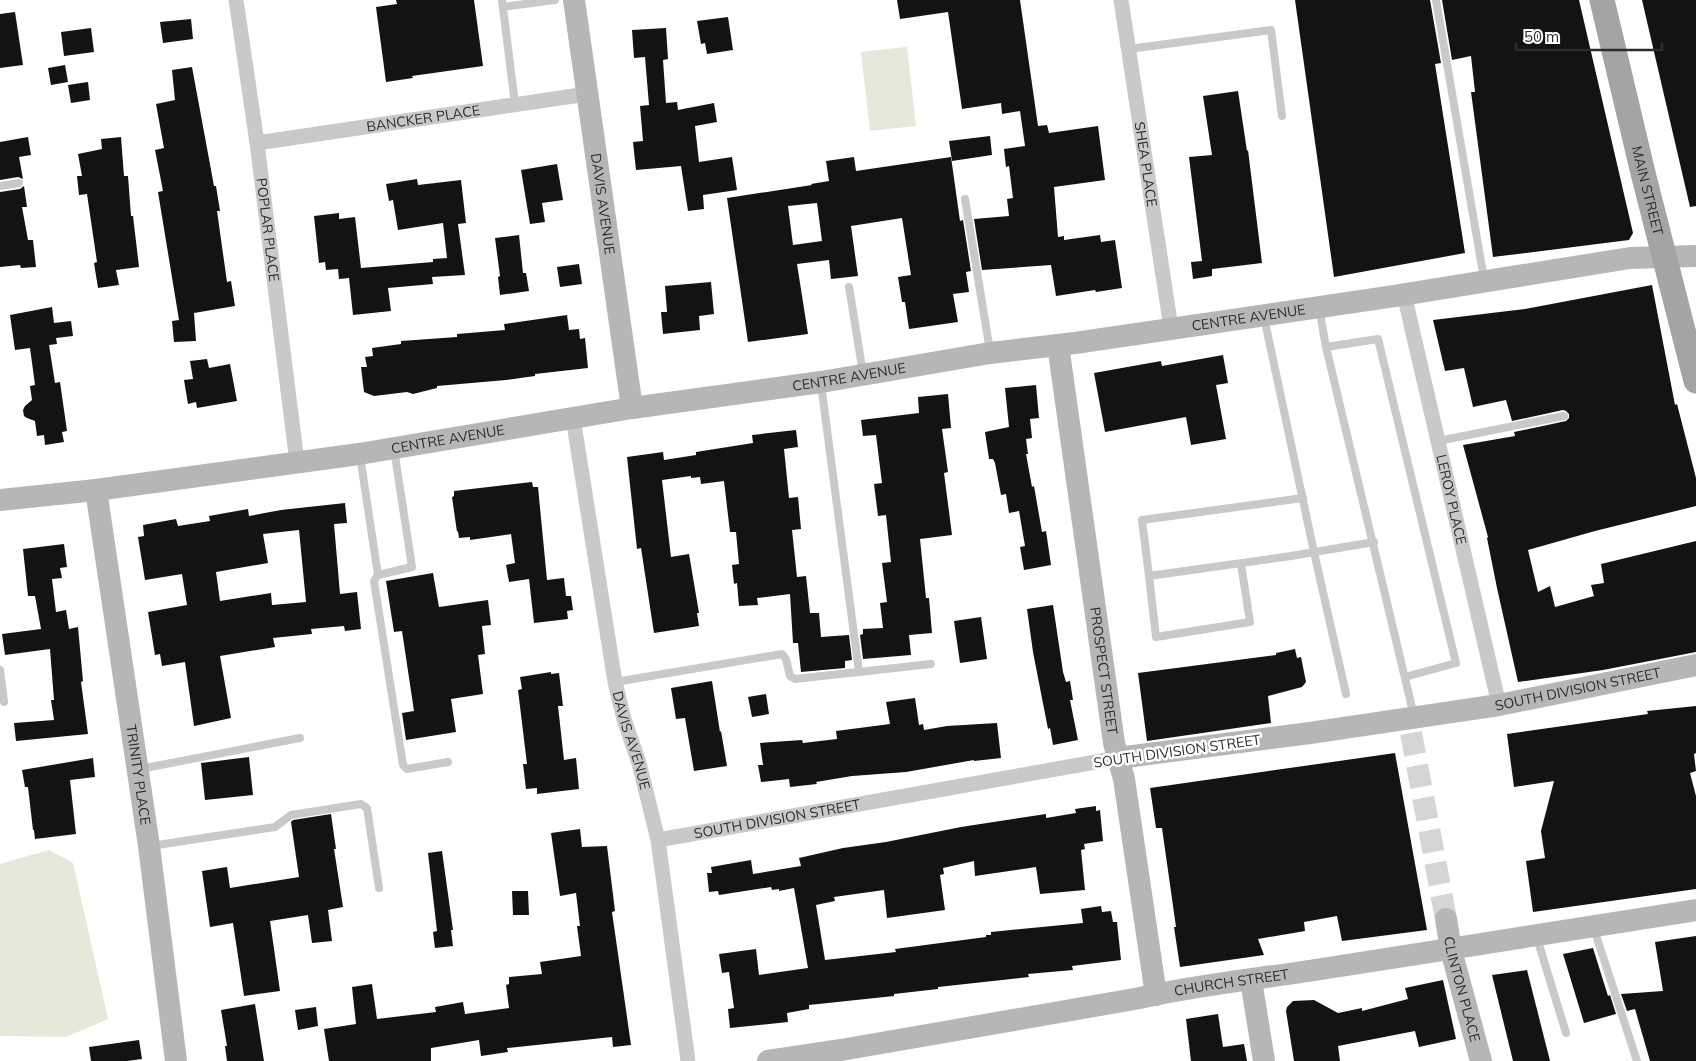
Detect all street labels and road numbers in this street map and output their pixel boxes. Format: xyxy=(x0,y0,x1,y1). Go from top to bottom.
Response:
street label: BANCKER PLACE xyxy=(365,101,481,136)
street label: SHEA PLACE xyxy=(1131,120,1161,208)
street label: MAIN STREET xyxy=(1628,144,1668,238)
street label: DAVIS AVENUE xyxy=(587,152,619,256)
street label: POPLAR PLACE xyxy=(252,177,283,283)
street label: CENTRE AVENUE xyxy=(1190,300,1307,335)
street label: CENTRE AVENUE xyxy=(791,359,907,395)
street label: CENTRE AVENUE xyxy=(390,421,506,457)
street label: LEROY PLACE xyxy=(1432,453,1471,547)
street label: PROSPECT STREET xyxy=(1086,606,1122,736)
street label: SOUTH DIVISION STREET xyxy=(1493,663,1663,715)
street label: DAVIS AVENUE xyxy=(609,689,654,792)
street label: TRINITY PLACE xyxy=(122,724,155,826)
street label: SOUTH DIVISION STREET xyxy=(1092,730,1262,772)
street label: SOUTH DIVISION STREET xyxy=(692,795,862,842)
street label: CLINTON PLACE xyxy=(1440,935,1484,1044)
street label: CHURCH STREET xyxy=(1173,965,1290,1000)

